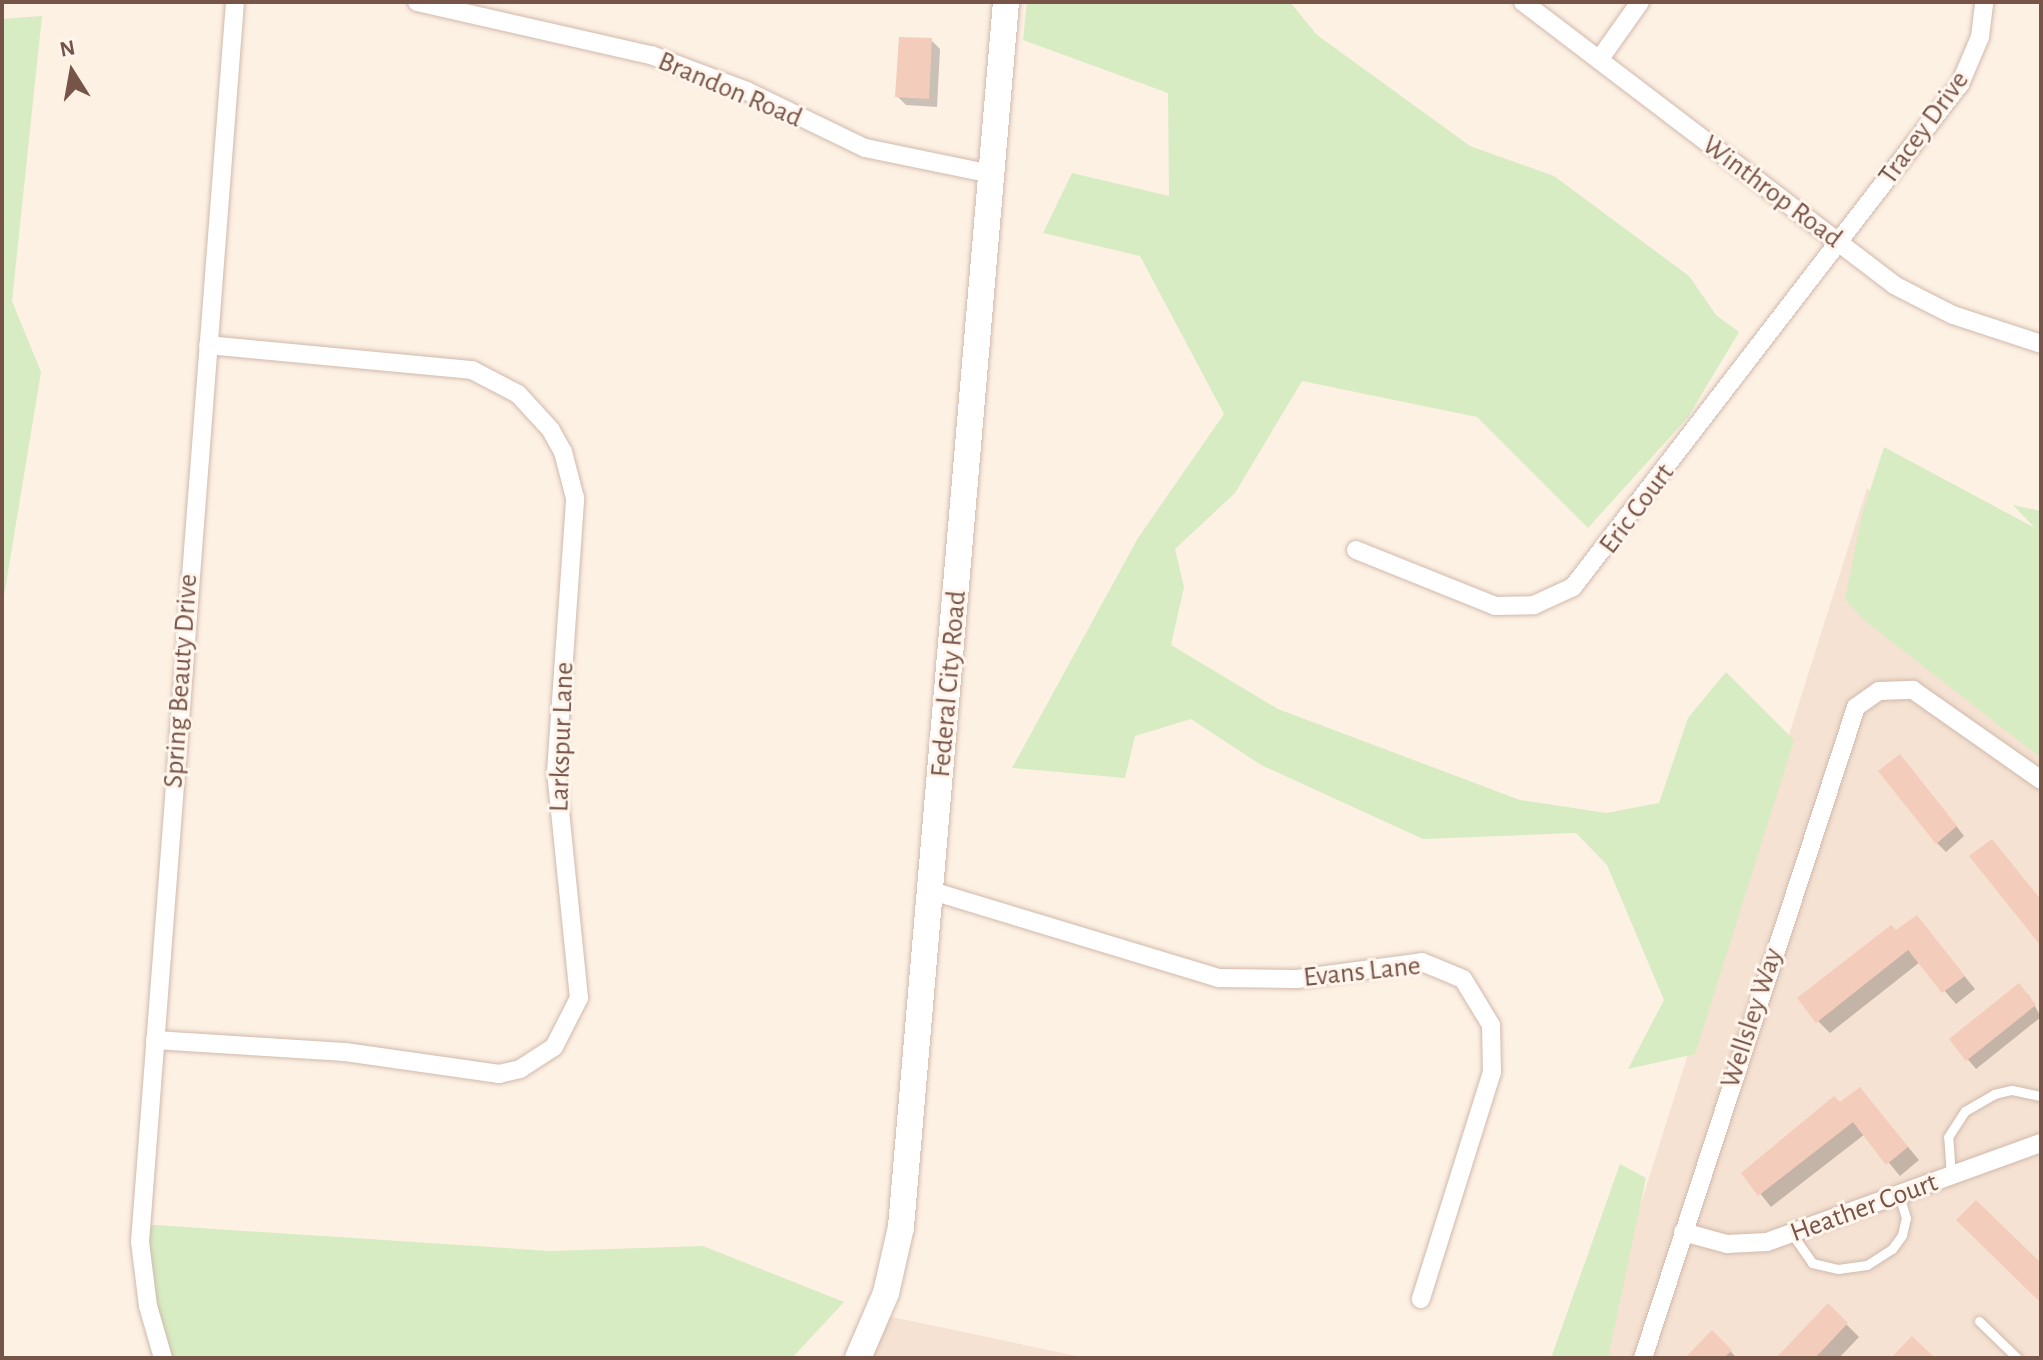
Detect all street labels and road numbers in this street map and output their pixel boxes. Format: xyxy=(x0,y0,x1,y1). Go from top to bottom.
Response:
street label: Brandon Road xyxy=(653,45,807,135)
street label: Tracey Drive xyxy=(1872,65,1976,191)
street label: Winthrop Road xyxy=(1695,128,1849,256)
street label: Eric Court xyxy=(1592,457,1682,561)
street label: Spring Beauty Drive xyxy=(157,573,205,789)
street label: Federal City Road xyxy=(924,589,974,779)
street label: Larkspur Lane xyxy=(543,661,581,813)
street label: Wellsley Way xyxy=(1714,944,1790,1092)
street label: Evans Lane xyxy=(1302,949,1422,995)
street label: Heather Court xyxy=(1786,1166,1942,1250)

